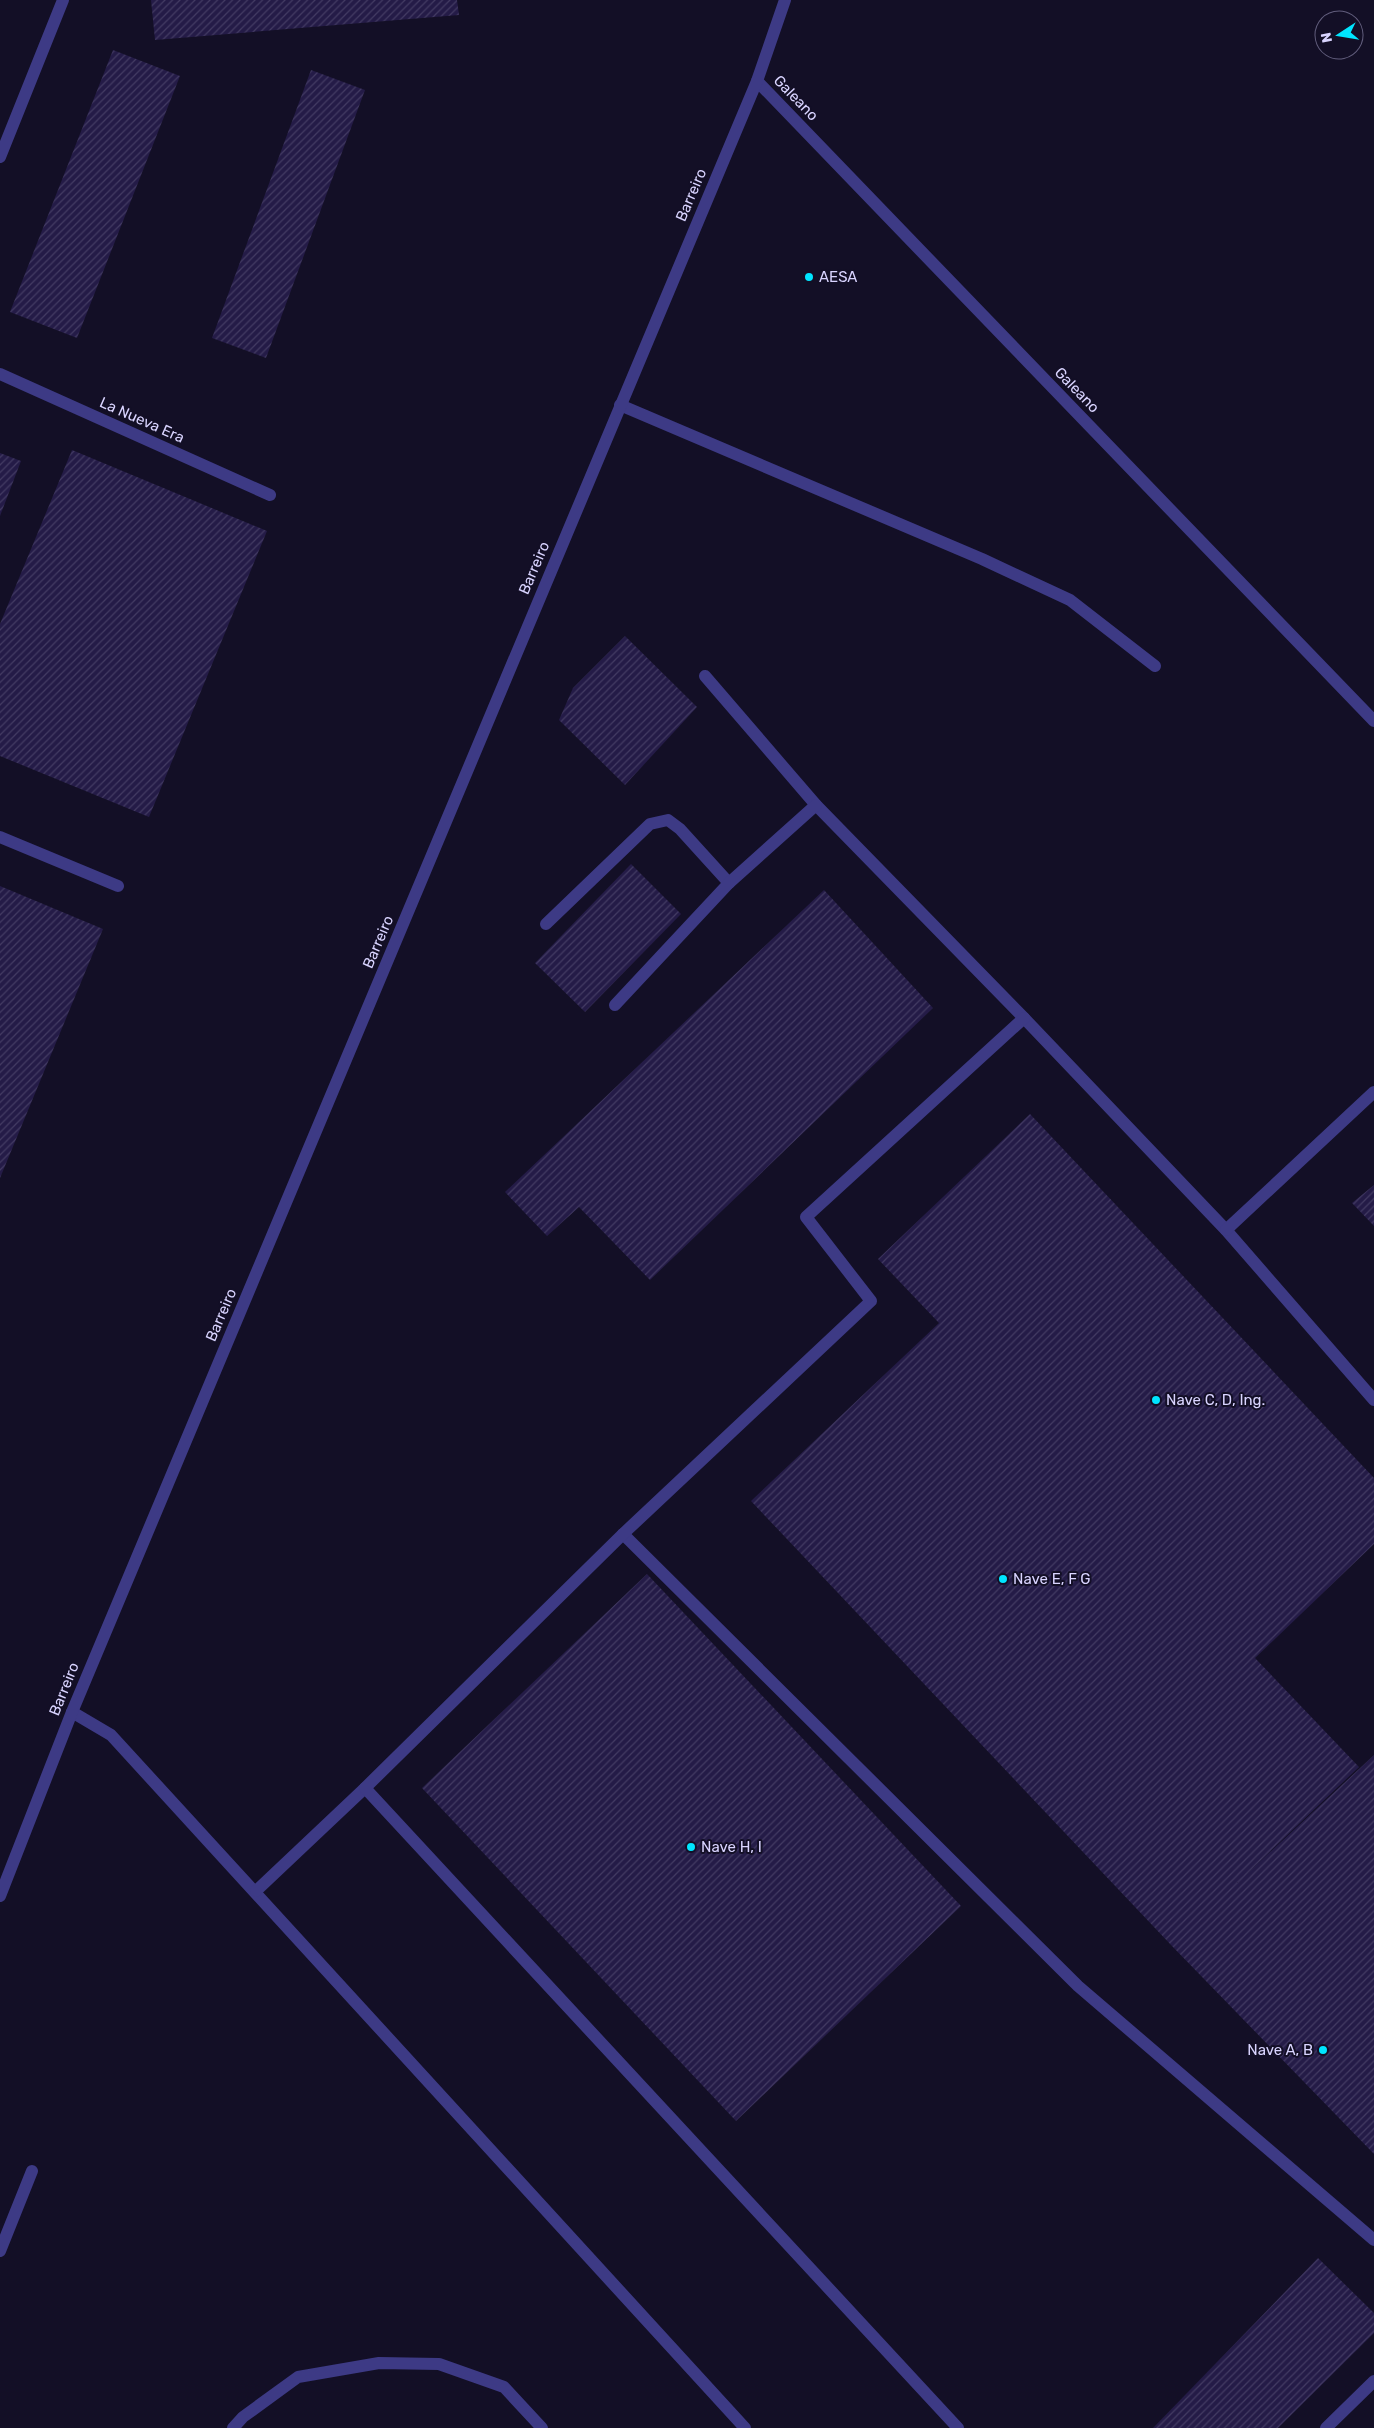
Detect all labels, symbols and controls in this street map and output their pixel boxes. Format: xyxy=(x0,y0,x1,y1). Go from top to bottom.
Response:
north arrow xyxy=(1314,10,1364,60)
text: N xyxy=(1317,31,1336,44)
street label: Galeano xyxy=(770,71,822,125)
street label: Barreiro xyxy=(672,166,710,224)
place label: AESA xyxy=(819,268,857,286)
marker: AESA xyxy=(803,271,815,283)
street label: Galeano xyxy=(1051,363,1103,417)
street label: La Nueva Era xyxy=(97,393,187,447)
street label: Barreiro xyxy=(515,539,553,597)
street label: Barreiro xyxy=(359,913,397,971)
street label: Barreiro xyxy=(202,1286,240,1344)
place label: Nave C, D, Ing. xyxy=(1166,1391,1265,1409)
marker: Nave C, D, Ing. xyxy=(1150,1394,1162,1406)
place label: Nave E, F G xyxy=(1013,1570,1091,1588)
marker: Nave E, F G xyxy=(997,1573,1009,1585)
street label: Barreiro xyxy=(45,1660,83,1718)
place label: Nave H, I xyxy=(701,1838,762,1856)
marker: Nave H, I xyxy=(685,1841,697,1853)
place label: Nave A, B xyxy=(1247,2041,1313,2059)
marker: Nave A, B xyxy=(1317,2044,1329,2056)

